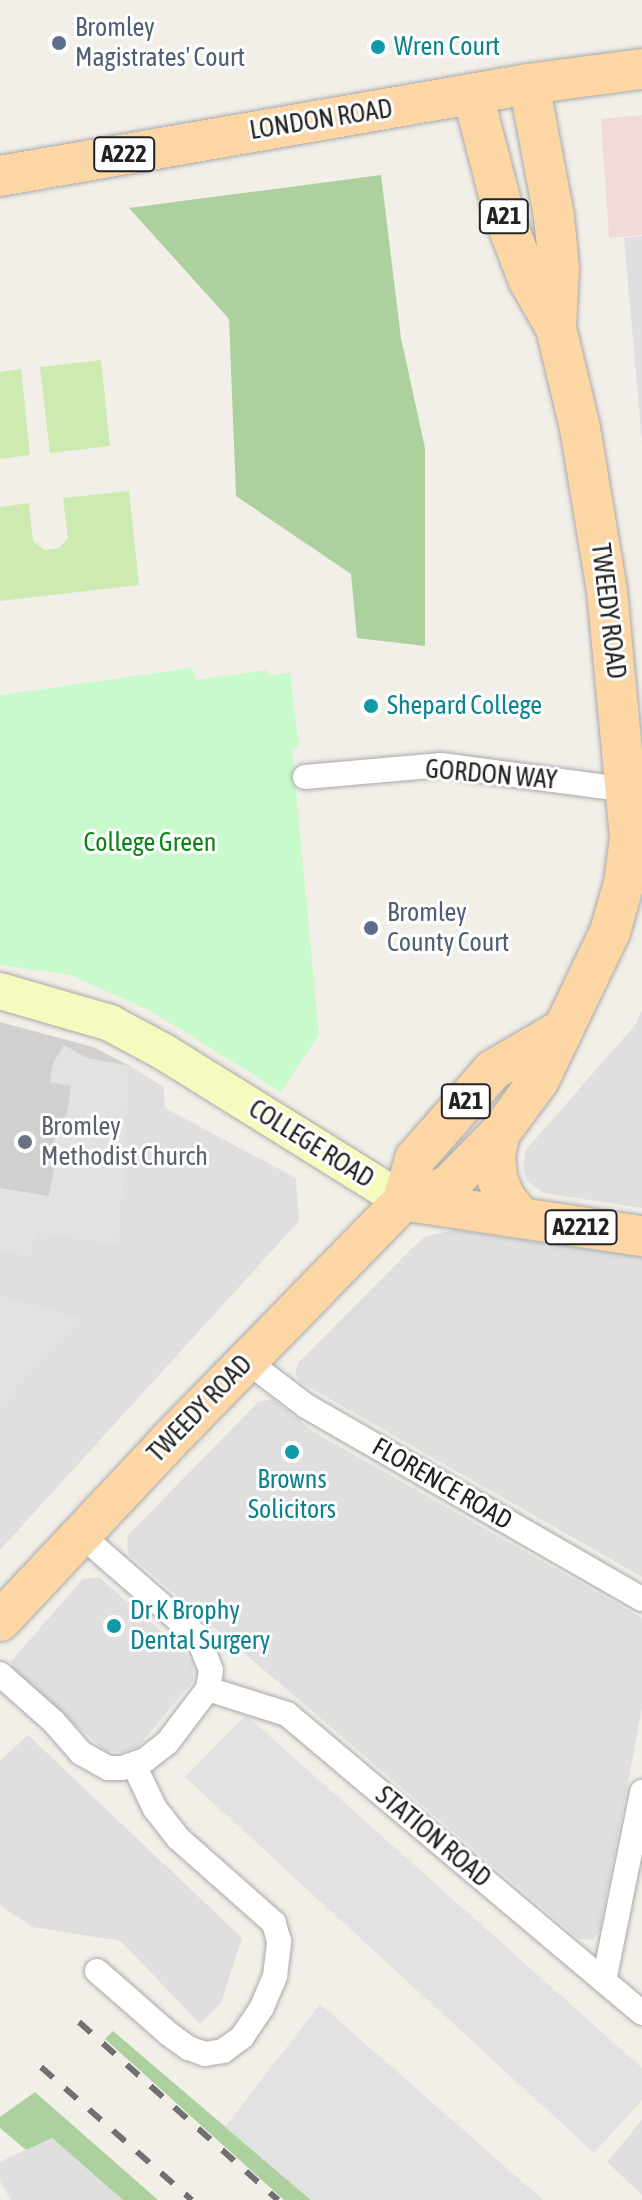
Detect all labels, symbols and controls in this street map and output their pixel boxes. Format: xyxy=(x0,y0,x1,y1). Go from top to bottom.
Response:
place label: Bromley Magistrates' Court xyxy=(75,12,245,74)
place label: Wren Court xyxy=(394,31,500,63)
marker: Bromley Magistrates' Court xyxy=(50,34,68,52)
marker: Wren Court xyxy=(369,38,387,56)
street label: LONDON ROAD xyxy=(247,93,395,147)
road number: A222 xyxy=(92,134,156,174)
road number: A21 xyxy=(478,196,530,236)
street label: TWEEDY ROAD xyxy=(584,541,632,681)
place label: Shepard College xyxy=(387,690,542,722)
marker: Shepard College xyxy=(362,697,380,715)
street label: GORDON WAY xyxy=(424,754,558,796)
park label: College Green xyxy=(84,827,216,859)
place label: Bromley County Court xyxy=(387,897,509,958)
marker: Bromley County Court xyxy=(362,919,380,937)
road number: A21 xyxy=(440,1081,492,1121)
street label: COLLEGE ROAD xyxy=(243,1093,379,1195)
place label: Bromley Methodist Church xyxy=(41,1111,208,1172)
marker: Bromley Methodist Church xyxy=(16,1133,34,1151)
road number: A2212 xyxy=(543,1207,619,1247)
street label: TWEEDY ROAD xyxy=(141,1349,259,1469)
street label: FLORENCE ROAD xyxy=(367,1431,517,1537)
marker: Browns Solicitors xyxy=(283,1443,301,1461)
place label: Browns Solicitors xyxy=(248,1464,336,1526)
place label: Dr K Brophy Dental Surgery xyxy=(130,1595,270,1656)
marker: Dr K Brophy Dental Surgery xyxy=(105,1617,123,1635)
street label: STATION ROAD xyxy=(369,1780,497,1894)

